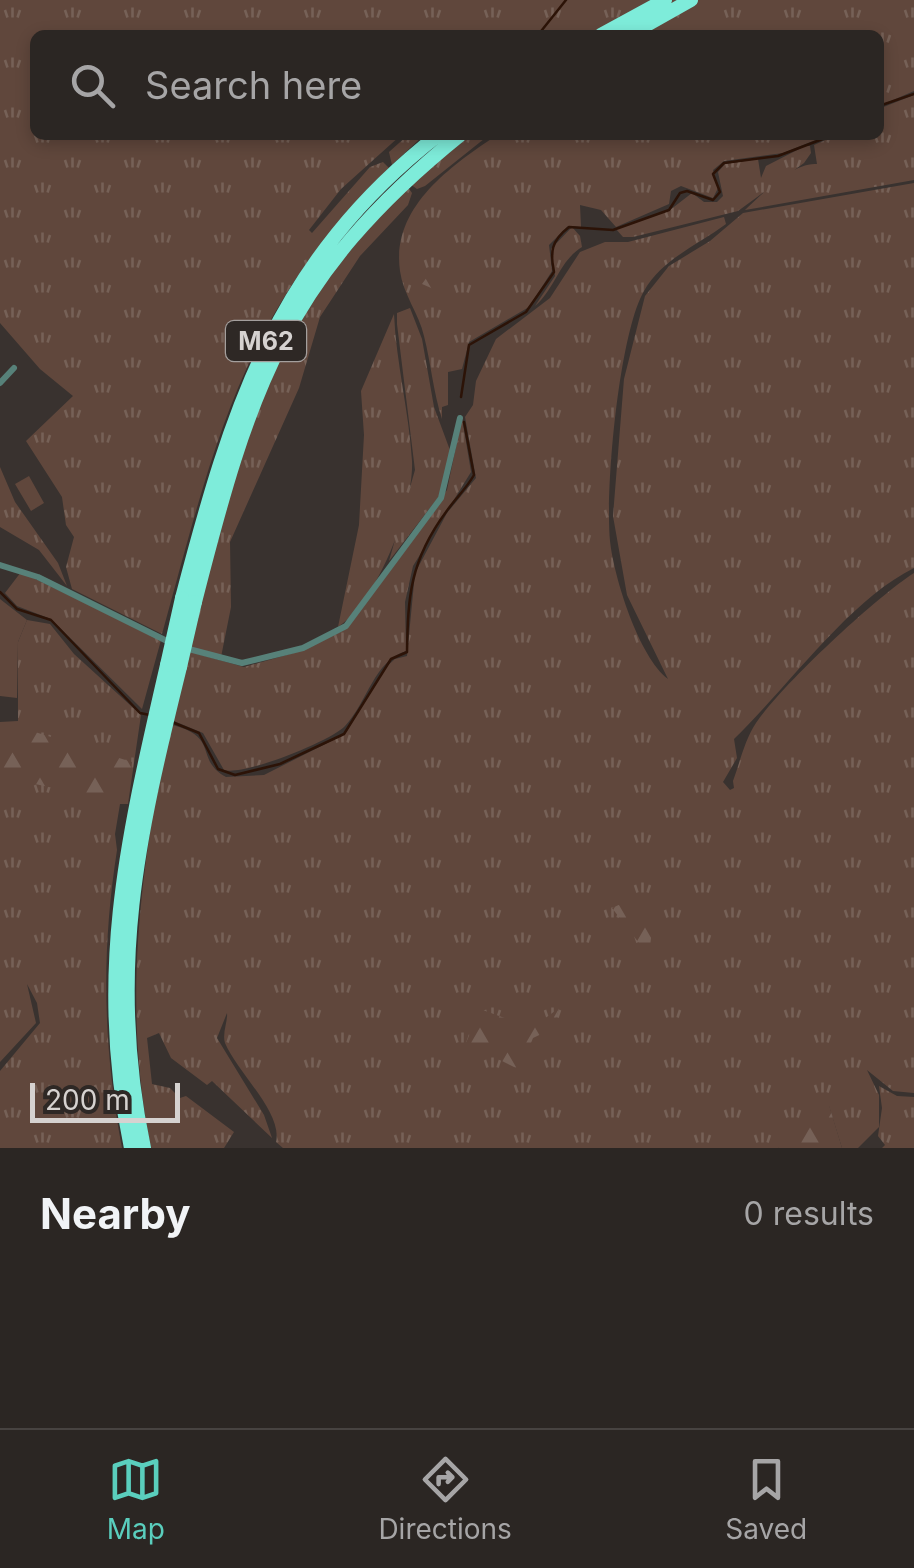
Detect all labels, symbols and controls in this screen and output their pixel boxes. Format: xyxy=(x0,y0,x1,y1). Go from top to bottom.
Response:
search box xyxy=(30,30,884,140)
icon: search xyxy=(65,58,120,113)
text: Search here xyxy=(145,62,362,108)
road number: M62 xyxy=(226,321,306,361)
scale bar xyxy=(30,1078,180,1122)
text: 200 m xyxy=(45,1083,130,1117)
text: Nearby xyxy=(40,1188,191,1239)
text: 0 results xyxy=(744,1194,874,1233)
tab: Map xyxy=(107,1452,165,1546)
tab: Directions xyxy=(378,1452,512,1546)
tab: Saved xyxy=(725,1452,807,1546)

